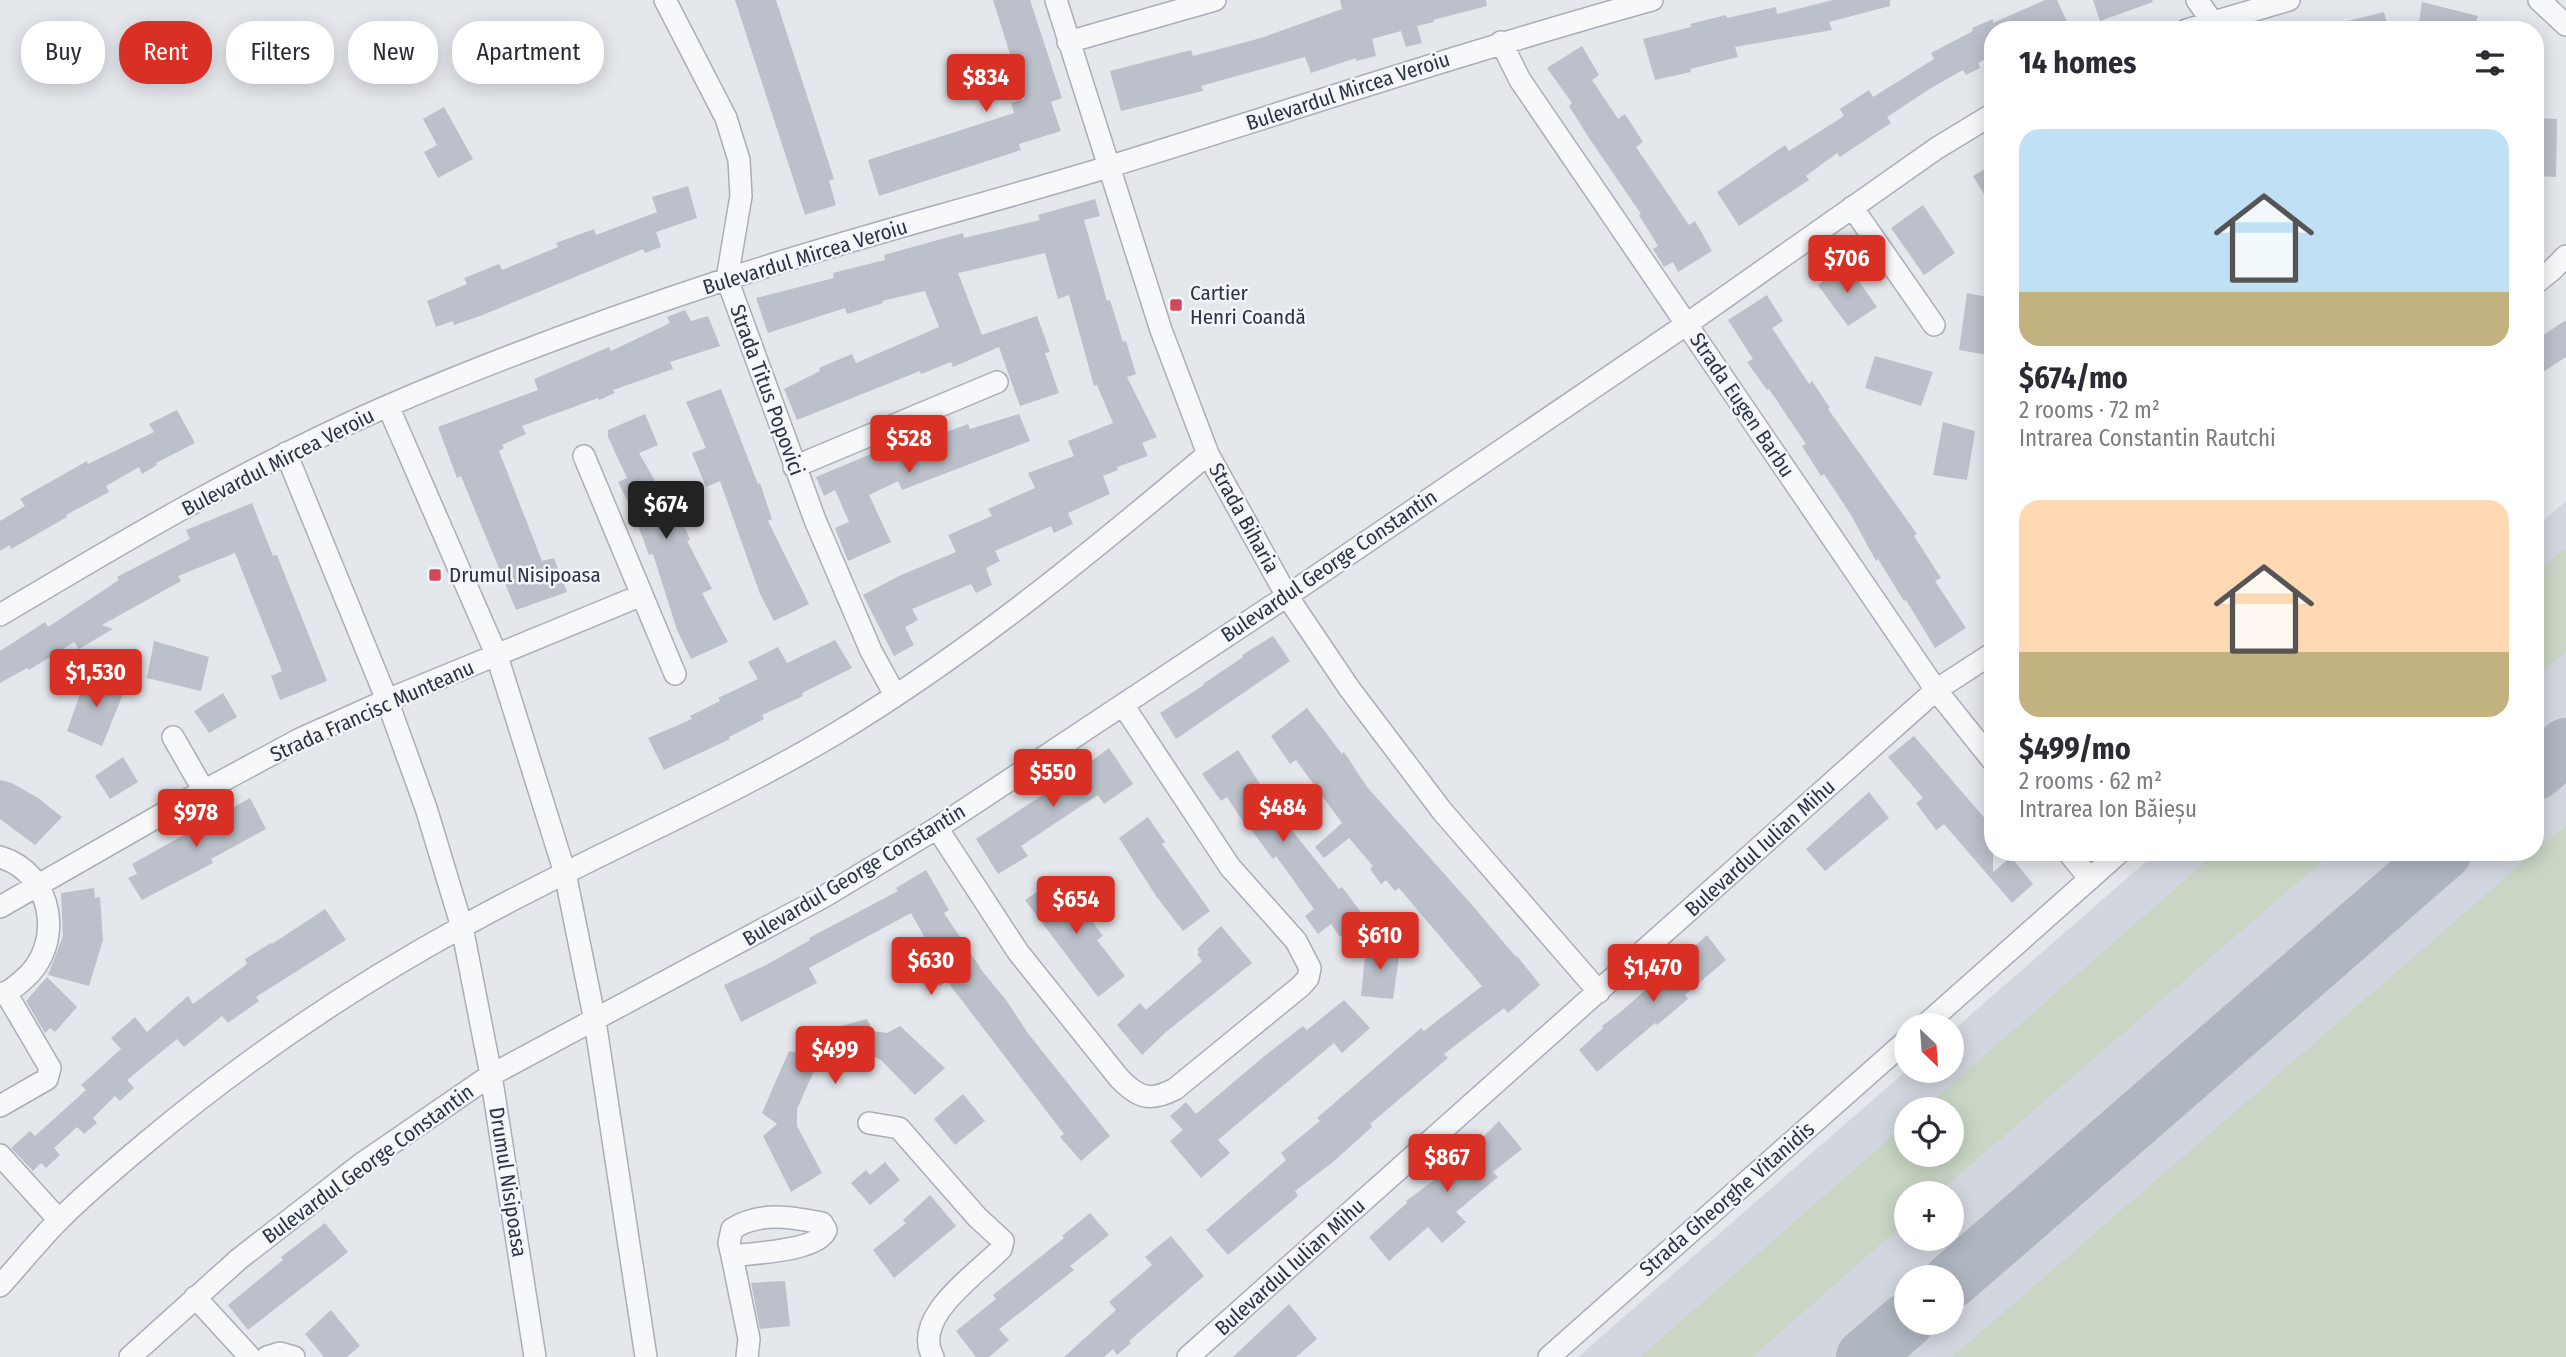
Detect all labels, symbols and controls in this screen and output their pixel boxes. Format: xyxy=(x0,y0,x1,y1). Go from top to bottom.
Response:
chip: Buy xyxy=(21,21,105,84)
chip: Rent xyxy=(119,21,212,84)
chip: Filters xyxy=(226,21,334,84)
chip: New xyxy=(348,21,438,84)
chip: Apartment xyxy=(452,21,604,84)
icon: filters xyxy=(2471,44,2509,82)
text: 14 homes xyxy=(2019,45,2136,81)
street label: Bulevardul Mircea Veroiu xyxy=(1243,46,1453,136)
pin: $834 xyxy=(945,54,1027,114)
text: $834 xyxy=(963,63,1009,91)
icon: home xyxy=(2201,175,2327,301)
street label: Bulevardul Mircea Veroiu xyxy=(700,213,910,301)
pin: $706 xyxy=(1806,236,1888,295)
text: $706 xyxy=(1824,244,1870,272)
place label: Cartier Henri Coandă xyxy=(1190,280,1306,330)
marker: Cartier Henri Coandă xyxy=(1168,297,1184,313)
street label: Strada Titus Popovici xyxy=(724,301,810,479)
street label: Strada Eugen Barbu xyxy=(1684,328,1800,482)
text: $674/mo xyxy=(2019,360,2128,396)
text: 2 rooms · 72 m² xyxy=(2019,396,2160,424)
street label: Bulevardul Mircea Veroiu xyxy=(177,402,379,522)
pin: $528 xyxy=(868,416,950,475)
text: $528 xyxy=(886,424,932,452)
text: Intrarea Constantin Rautchi xyxy=(2019,424,2276,452)
street label: Strada Biharia xyxy=(1203,458,1285,578)
pin: $674 xyxy=(625,482,707,541)
street label: Bulevardul George Constantin xyxy=(1216,484,1442,648)
text: $674 xyxy=(644,490,688,518)
icon: home xyxy=(2201,546,2327,672)
place label: Drumul Nisipoasa xyxy=(449,562,601,588)
marker: Drumul Nisipoasa xyxy=(427,567,443,583)
pin: $1,530 xyxy=(39,650,153,709)
street label: Strada Francisc Munteanu xyxy=(266,654,478,768)
text: $1,530 xyxy=(66,658,126,686)
text: $499/mo xyxy=(2019,731,2131,767)
pin: $550 xyxy=(1012,750,1094,809)
text: $550 xyxy=(1030,758,1076,786)
text: 2 rooms · 62 m² xyxy=(2019,767,2162,795)
street label: Bulevardul Iulian Mihu xyxy=(1680,774,1840,922)
pin: $484 xyxy=(1242,784,1324,844)
pin: $978 xyxy=(155,790,237,849)
text: $484 xyxy=(1259,793,1307,821)
text: Intrarea Ion Băieșu xyxy=(2019,795,2197,823)
text: $978 xyxy=(174,798,218,826)
street label: Bulevardul George Constantin xyxy=(738,798,970,952)
pin: $654 xyxy=(1035,876,1117,936)
text: $654 xyxy=(1053,885,1099,913)
pin: $610 xyxy=(1339,912,1421,972)
text: $610 xyxy=(1358,921,1402,949)
pin: $630 xyxy=(890,937,972,997)
pin: $1,470 xyxy=(1596,944,1710,1004)
text: $630 xyxy=(908,946,954,974)
text: $1,470 xyxy=(1624,953,1682,981)
north arrow xyxy=(1894,1013,1964,1083)
map controls xyxy=(1894,1013,1964,1335)
pin: $499 xyxy=(794,1026,876,1086)
text: $499 xyxy=(812,1035,858,1063)
street label: Bulevardul George Constantin xyxy=(257,1079,479,1249)
button: locate xyxy=(1894,1097,1964,1167)
street label: Drumul Nisipoasa xyxy=(483,1105,533,1259)
street label: Strada Gheorghe Vitanidis xyxy=(1634,1116,1820,1282)
pin: $867 xyxy=(1406,1134,1488,1194)
text: $867 xyxy=(1424,1143,1470,1171)
button: + xyxy=(1894,1181,1964,1251)
street label: Bulevardul Iulian Mihu xyxy=(1210,1193,1370,1341)
button: − xyxy=(1894,1265,1964,1335)

